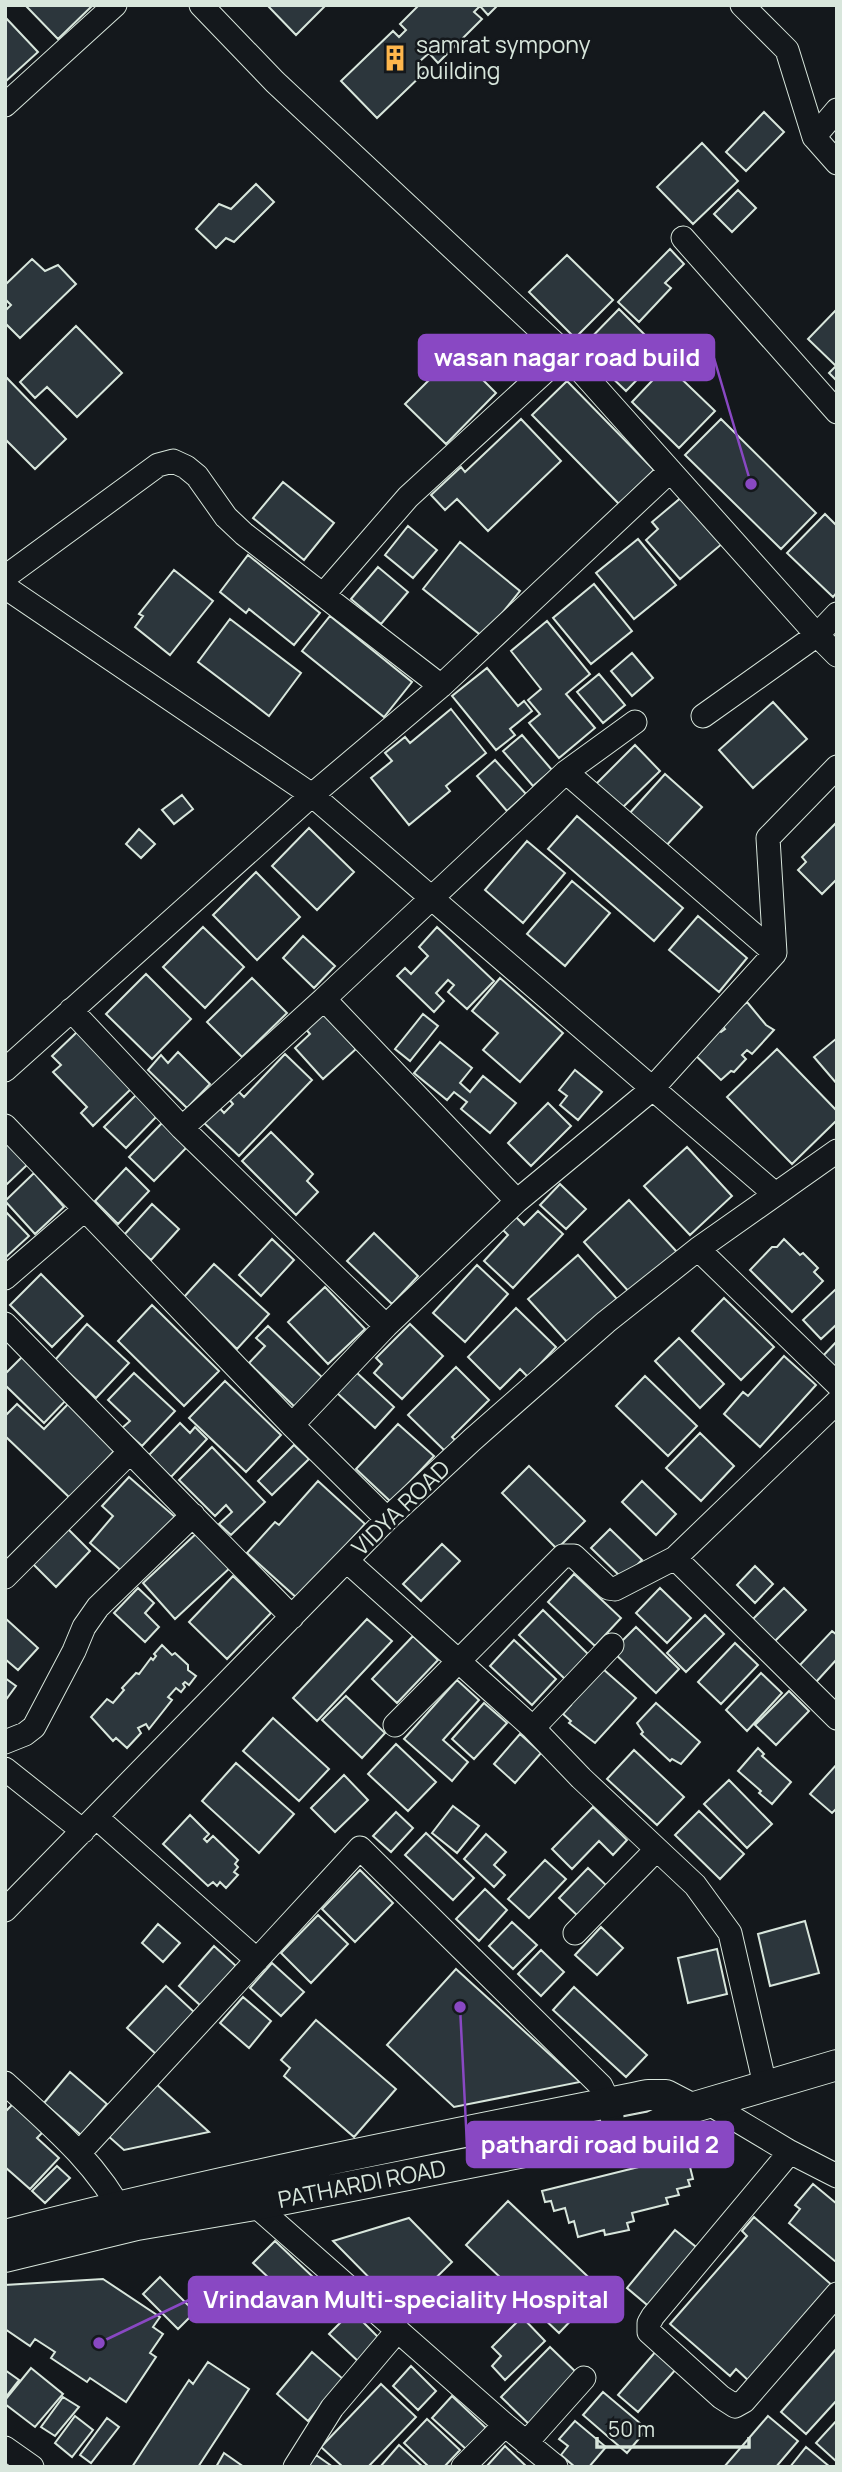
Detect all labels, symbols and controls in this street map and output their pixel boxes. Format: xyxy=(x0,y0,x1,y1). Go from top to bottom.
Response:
place label: samrat sympony building xyxy=(416,28,591,86)
building icon: samrat sympony building xyxy=(380,43,410,73)
callout: wasan nagar road build xyxy=(419,335,714,380)
text: wasan nagar road build xyxy=(434,340,700,373)
street label: VIDYA ROAD xyxy=(344,1452,456,1562)
callout: pathardi road build 2 xyxy=(467,2122,733,2167)
text: pathardi road build 2 xyxy=(481,2127,719,2160)
street label: PATHARDI ROAD xyxy=(275,2151,449,2215)
callout: Vrindavan Multi-speciality Hospital xyxy=(189,2277,623,2322)
text: Vrindavan Multi-speciality Hospital xyxy=(203,2282,609,2315)
scale bar xyxy=(597,2406,749,2450)
text: 50 m xyxy=(608,2415,655,2443)

